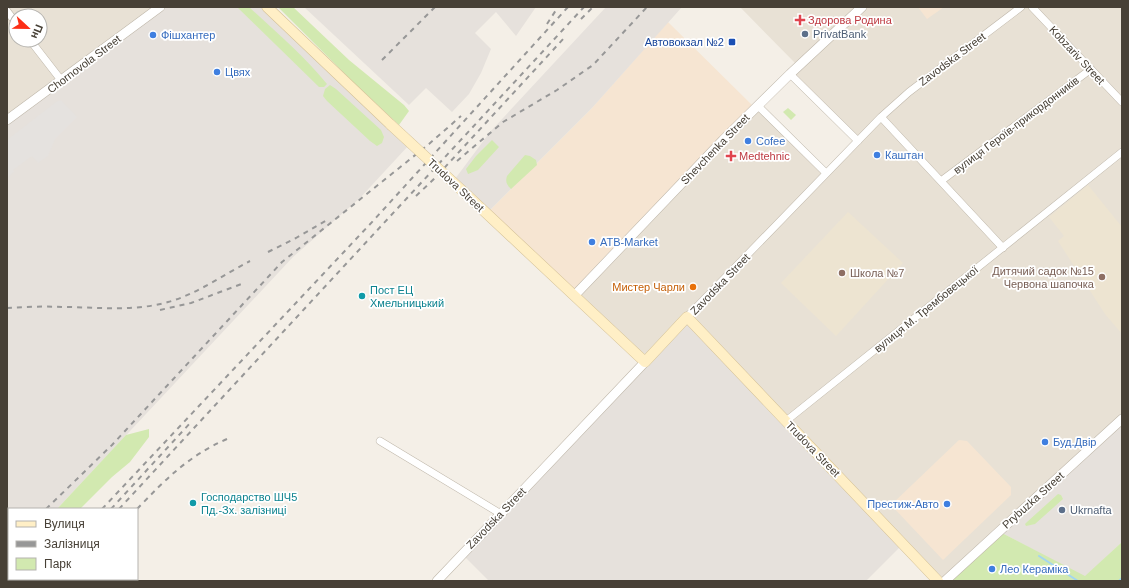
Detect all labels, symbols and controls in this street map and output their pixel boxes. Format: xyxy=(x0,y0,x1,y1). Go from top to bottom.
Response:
north arrow xyxy=(8,8,48,48)
place label: Здорова Родина xyxy=(808,14,893,26)
marker: Здорова Родина xyxy=(795,15,805,25)
text: Пн xyxy=(29,23,46,41)
street label: Kobzariv Street xyxy=(1047,23,1107,87)
place label: PrivatBank xyxy=(813,28,867,40)
place label: Фішхантер xyxy=(161,29,215,41)
marker: PrivatBank xyxy=(800,29,810,39)
marker: Фішхантер xyxy=(148,30,158,40)
street label: Zavodska Street xyxy=(916,30,988,88)
street label: Chornovola Street xyxy=(45,33,123,95)
place label: Автовокзал №2 xyxy=(645,36,724,48)
marker: Автовокзал №2 xyxy=(727,37,737,47)
place label: Цвях xyxy=(225,66,251,78)
marker: Цвях xyxy=(212,67,222,77)
street label: вулиця Героїв-прикордонників xyxy=(951,74,1081,176)
street label: Shevchenka Street xyxy=(678,111,752,187)
place label: Cofee xyxy=(756,135,785,147)
marker: Cofee xyxy=(743,136,753,146)
place label: Каштан xyxy=(885,149,923,161)
place label: Medtehnic xyxy=(739,150,790,162)
marker: Каштан xyxy=(872,150,882,160)
marker: Medtehnic xyxy=(726,151,736,161)
street label: Trudova Street xyxy=(425,156,487,214)
place label: ATB-Market xyxy=(600,236,658,248)
marker: ATB-Market xyxy=(587,237,597,247)
street label: Zavodska Street xyxy=(688,251,752,317)
street label: вулиця М. Трембовецької xyxy=(872,263,980,355)
place label: Дитячий садок №15 Червона шапочка xyxy=(992,265,1095,290)
place label: Школа №7 xyxy=(850,267,904,279)
marker: Школа №7 xyxy=(837,268,847,278)
marker: Дитячий садок №15 Червона шапочка xyxy=(1097,272,1107,282)
place label: Мистер Чарли xyxy=(612,281,685,293)
marker: Мистер Чарли xyxy=(688,282,698,292)
place label: Пост ЕЦ Хмельницький xyxy=(370,284,444,309)
marker: Пост ЕЦ Хмельницький xyxy=(357,291,367,301)
street label: Trudova Street xyxy=(784,419,842,479)
place label: Буд.Двір xyxy=(1053,436,1096,448)
marker: Буд.Двір xyxy=(1040,437,1050,447)
street label: Prybuzka Street xyxy=(1000,469,1066,531)
street label: Zavodska Street xyxy=(464,485,528,551)
place label: Господарство ШЧ5 Пд.-Зх. залізниці xyxy=(201,491,297,516)
marker: Господарство ШЧ5 Пд.-Зх. залізниці xyxy=(188,498,198,508)
place label: Престиж-Авто xyxy=(867,498,939,510)
marker: Престиж-Авто xyxy=(942,499,952,509)
place label: Ukrnafta xyxy=(1070,504,1112,516)
marker: Ukrnafta xyxy=(1057,505,1067,515)
legend xyxy=(8,508,138,580)
text: Вулиця xyxy=(44,517,85,531)
text: Залізниця xyxy=(44,537,100,551)
text: Парк xyxy=(44,557,72,571)
place label: Лео Кераміка xyxy=(1000,563,1069,575)
marker: Лео Кераміка xyxy=(987,564,997,574)

